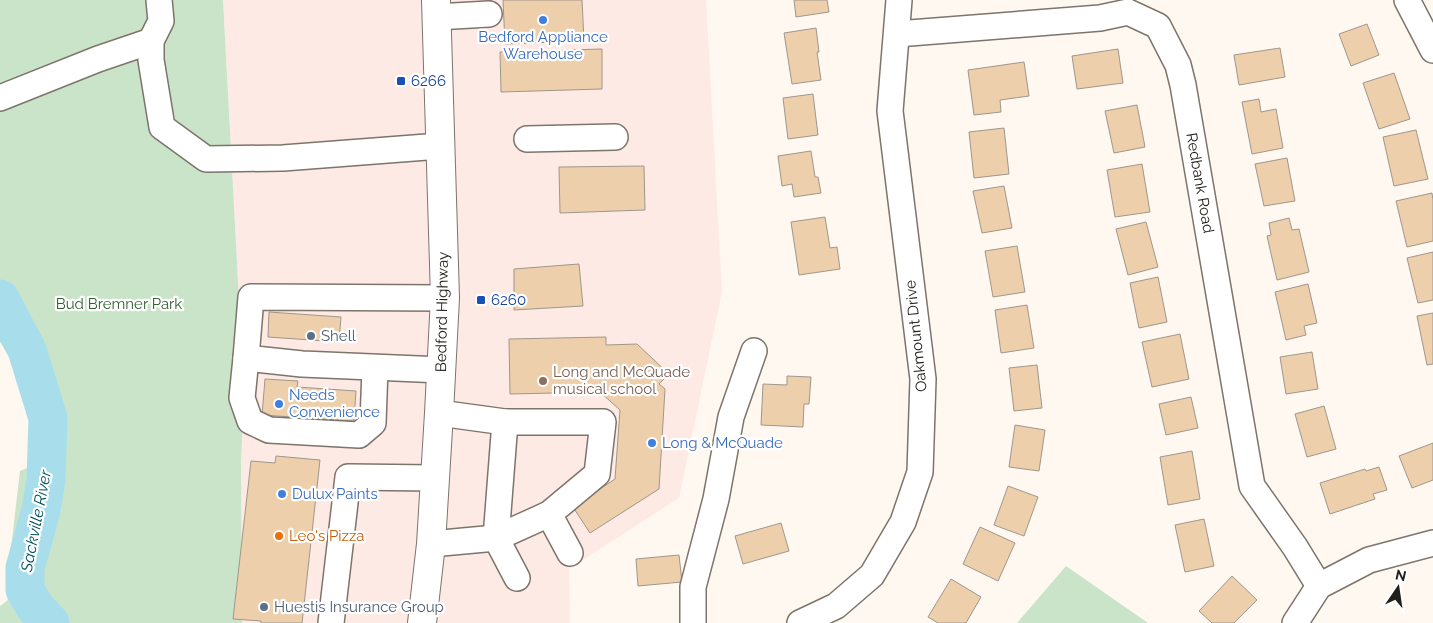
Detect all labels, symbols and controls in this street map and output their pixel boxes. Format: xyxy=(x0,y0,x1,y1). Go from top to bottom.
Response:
marker: Bedford Appliance Warehouse xyxy=(537,14,549,26)
place label: Bedford Appliance Warehouse xyxy=(478,28,608,63)
place label: 6266 xyxy=(411,72,446,90)
marker: 6266 xyxy=(395,75,407,87)
street label: Redbank Road xyxy=(1182,131,1218,235)
street label: Bedford Highway xyxy=(432,252,452,372)
street label: Oakmount Drive xyxy=(901,279,931,393)
place label: 6260 xyxy=(491,291,526,309)
marker: 6260 xyxy=(475,294,487,306)
park label: Bud Bremner Park xyxy=(56,295,182,313)
place label: Shell xyxy=(321,327,357,345)
marker: Shell xyxy=(305,330,317,342)
place label: Long and McQuade musical school xyxy=(553,363,690,398)
marker: Long and McQuade musical school xyxy=(537,375,549,387)
place label: Needs Convenience xyxy=(289,386,380,421)
marker: Needs Convenience xyxy=(273,398,285,410)
place label: Long & McQuade xyxy=(662,434,783,452)
marker: Long & McQuade xyxy=(646,437,658,449)
water label: Sackville River xyxy=(17,468,55,574)
place label: Dulux Paints xyxy=(292,485,378,503)
marker: Dulux Paints xyxy=(276,488,288,500)
place label: Leo's Pizza xyxy=(289,527,365,545)
marker: Leo's Pizza xyxy=(273,530,285,542)
north arrow xyxy=(1373,563,1423,613)
text: N xyxy=(1394,566,1408,584)
place label: Huestis Insurance Group xyxy=(274,598,444,616)
marker: Huestis Insurance Group xyxy=(258,601,270,613)

